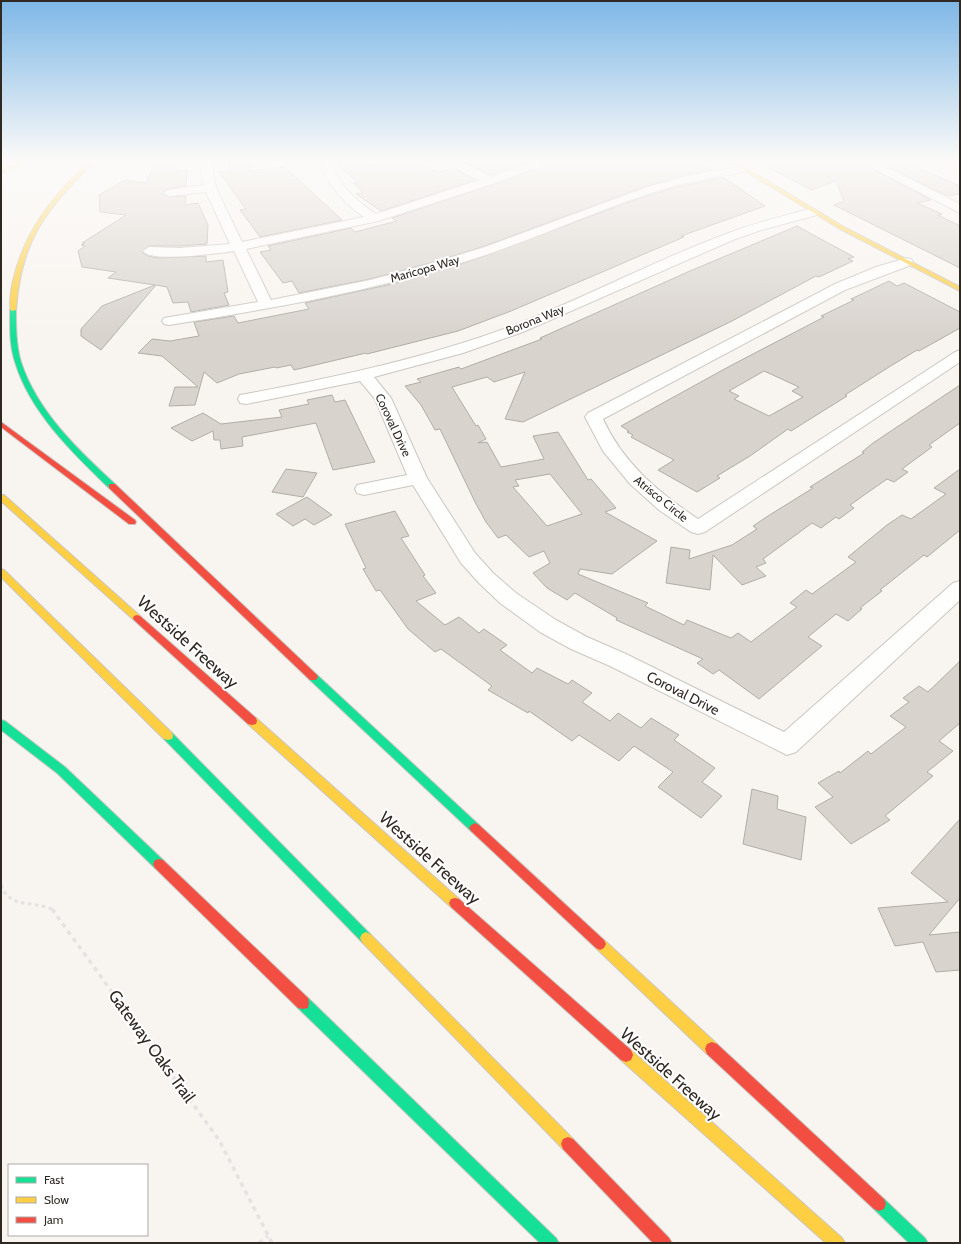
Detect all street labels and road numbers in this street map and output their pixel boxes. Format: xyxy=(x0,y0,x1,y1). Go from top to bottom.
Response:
street label: Maricopa Way xyxy=(389,251,461,286)
street label: Borona Way xyxy=(503,301,566,338)
street label: Coroval Drive xyxy=(372,391,415,459)
street label: Atrisco Circle xyxy=(631,472,691,525)
street label: Westside Freeway xyxy=(133,591,243,693)
street label: Coroval Drive xyxy=(644,667,722,719)
street label: Westside Freeway xyxy=(375,807,485,909)
street label: Gateway Oaks Trail xyxy=(104,986,200,1106)
street label: Westside Freeway xyxy=(616,1023,726,1125)

